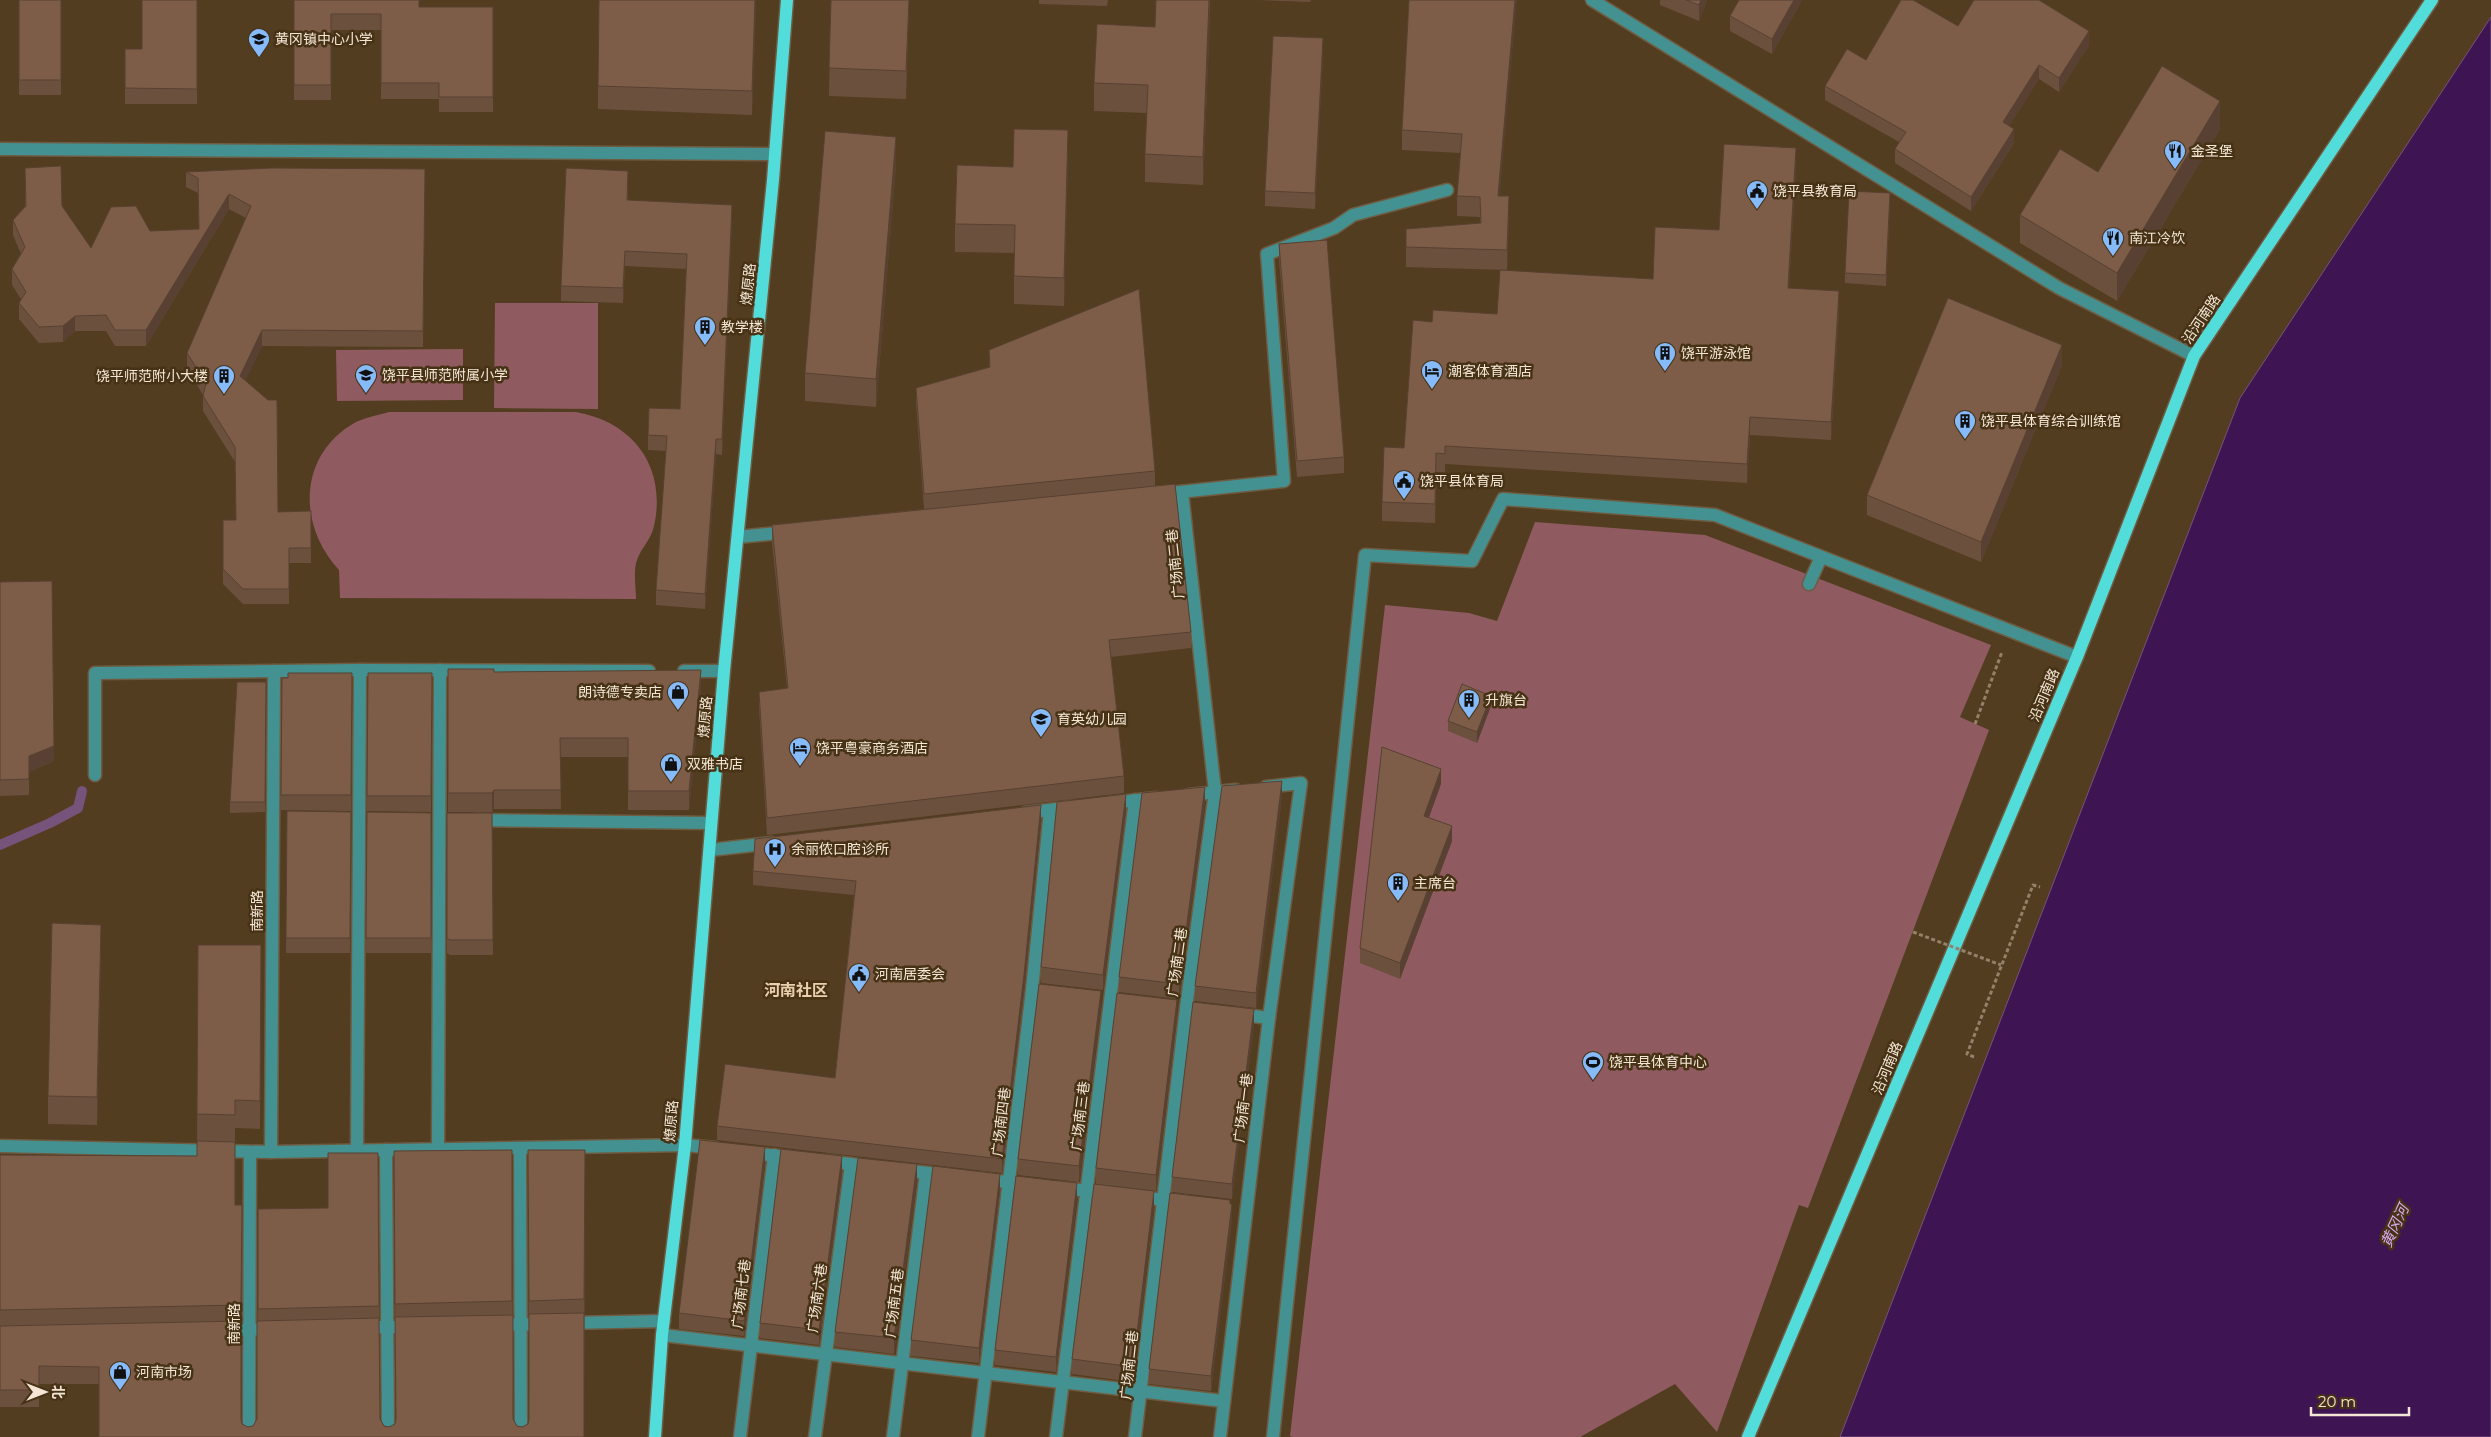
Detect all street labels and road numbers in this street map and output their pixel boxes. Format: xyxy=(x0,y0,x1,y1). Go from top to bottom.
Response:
street label: 燎原路 xyxy=(737,262,759,306)
street label: 沿河南路 xyxy=(2178,291,2224,347)
street label: 广场南二巷 xyxy=(1162,528,1188,600)
street label: 沿河南路 xyxy=(2025,666,2063,724)
street label: 燎原路 xyxy=(694,695,716,739)
street label: 南新路 xyxy=(248,890,266,932)
street label: 广场南二巷 xyxy=(1163,926,1191,998)
street label: 沿河南路 xyxy=(1868,1039,1906,1097)
street label: 广场南一巷 xyxy=(1230,1072,1256,1144)
street label: 广场南三巷 xyxy=(1067,1080,1093,1152)
street label: 广场南四巷 xyxy=(988,1086,1014,1158)
street label: 燎原路 xyxy=(660,1099,682,1143)
street label: 广场南七巷 xyxy=(728,1258,754,1330)
street label: 广场南六巷 xyxy=(803,1262,831,1334)
street label: 广场南五巷 xyxy=(881,1267,907,1339)
street label: 南新路 xyxy=(225,1303,243,1345)
street label: 广场南二巷 xyxy=(1116,1329,1142,1401)

